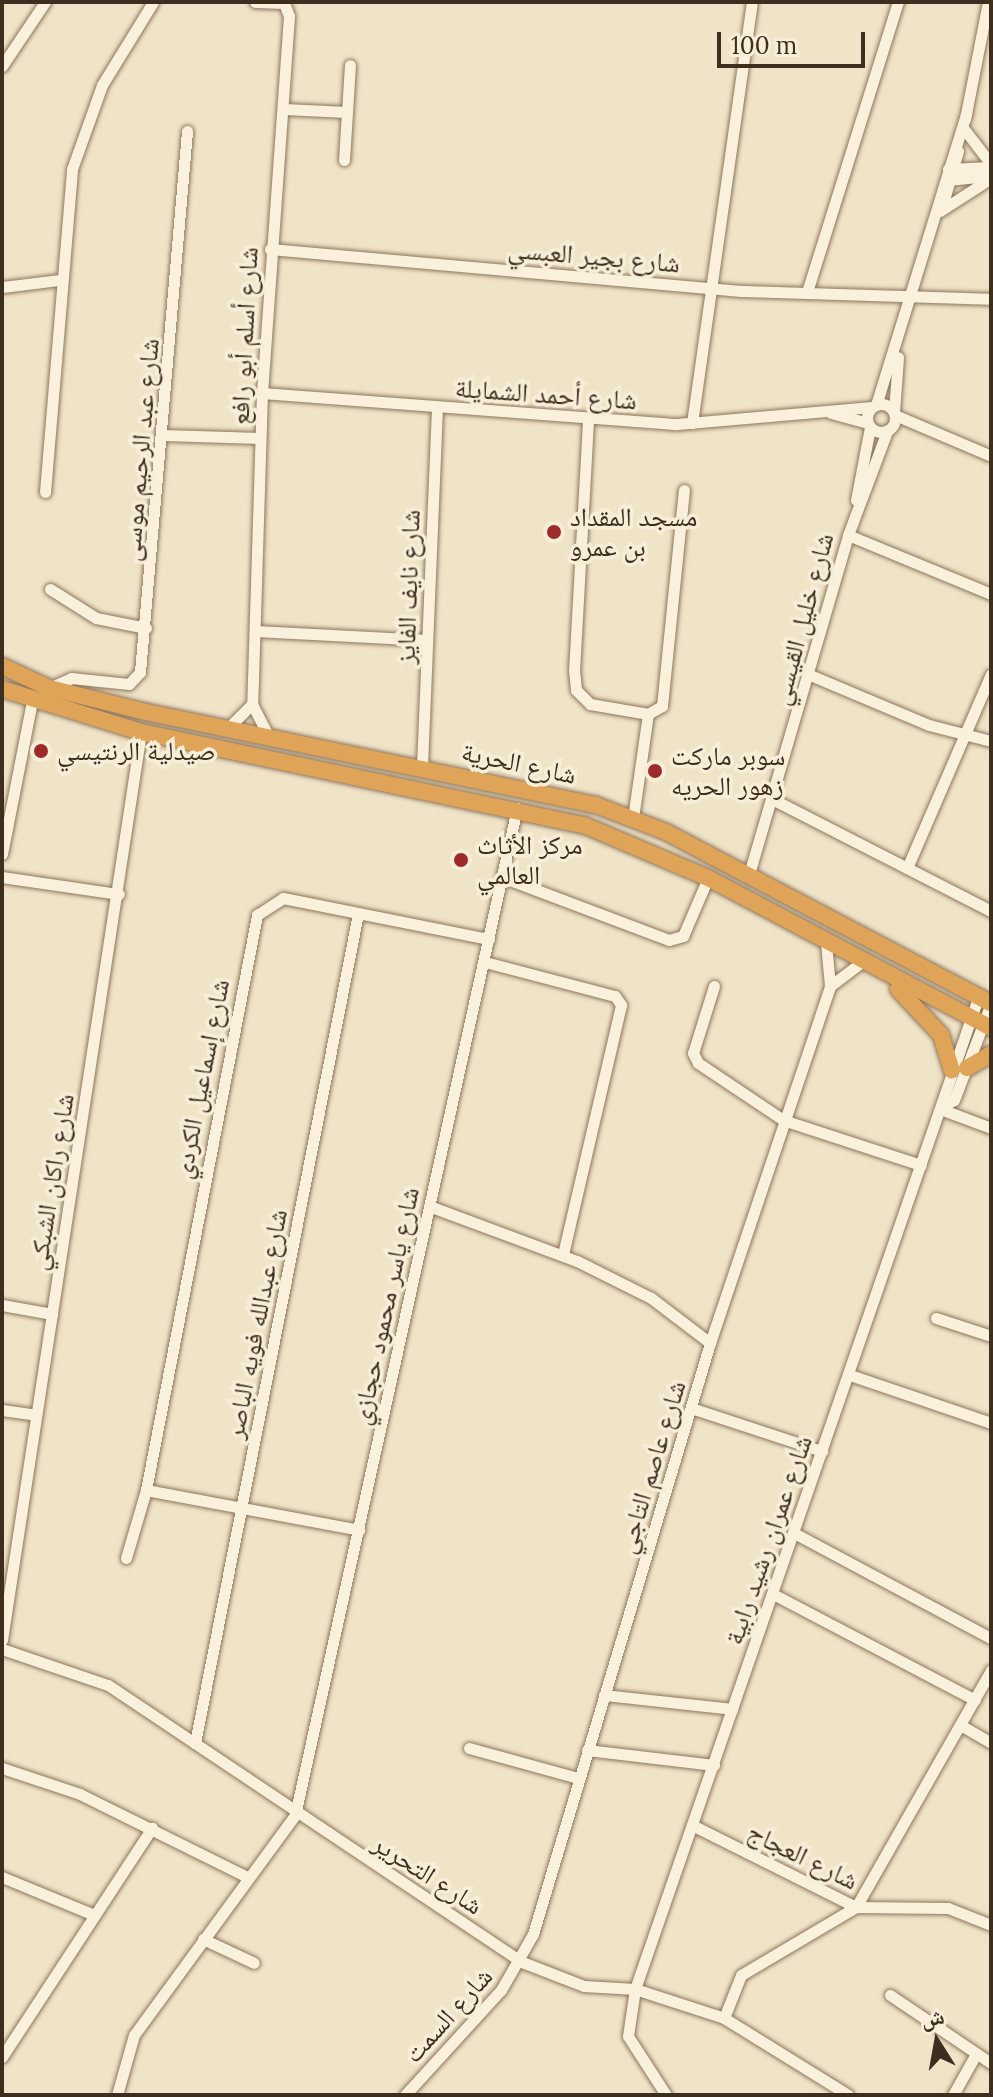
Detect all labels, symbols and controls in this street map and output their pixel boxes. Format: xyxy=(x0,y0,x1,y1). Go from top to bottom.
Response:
scale bar xyxy=(721,16,869,66)
text: 100 m xyxy=(731,30,797,61)
street label: شارع بجير العبسي xyxy=(507,233,681,279)
street label: شارع أسلم أبو رافع xyxy=(224,246,264,426)
street label: شارع عبد الرحيم موسى xyxy=(115,337,165,563)
street label: شارع أحمد الشمايلة xyxy=(454,372,638,416)
place label: مسجد المقداد بن عمرو xyxy=(570,501,697,562)
street label: شارع نايف الفايز xyxy=(390,509,426,665)
marker: مسجد المقداد بن عمرو xyxy=(545,523,563,541)
street label: شارع خليل القيسي xyxy=(764,529,840,709)
place label: صيدلية الرنتيسي xyxy=(57,735,216,767)
street label: شارع الحرية xyxy=(459,736,579,790)
place label: سوبر ماركت زهور الحريه xyxy=(671,740,785,802)
marker: صيدلية الرنتيسي xyxy=(32,742,50,760)
marker: سوبر ماركت زهور الحريه xyxy=(646,762,664,780)
place label: مركز الأثاث العالمي xyxy=(477,829,583,890)
marker: مركز الأثاث العالمي xyxy=(452,851,470,869)
street label: شارع إسماعيل الكردي xyxy=(166,977,236,1181)
street label: شارع راكان الشبكي xyxy=(22,1092,80,1272)
street label: شارع ياسر محمود حجازي xyxy=(345,1184,425,1428)
street label: شارع عبدالله فويه الباصر xyxy=(218,1206,294,1442)
street label: شارع عاصم التاجي xyxy=(610,1377,692,1557)
street label: شارع عمران رشيد رابية xyxy=(718,1431,818,1649)
street label: شارع العجاج xyxy=(743,1816,863,1896)
street label: شارع التحرير xyxy=(367,1827,489,1921)
street label: شارع السمت xyxy=(397,1961,499,2069)
north arrow xyxy=(897,2001,977,2081)
text: ش xyxy=(918,2001,947,2033)

